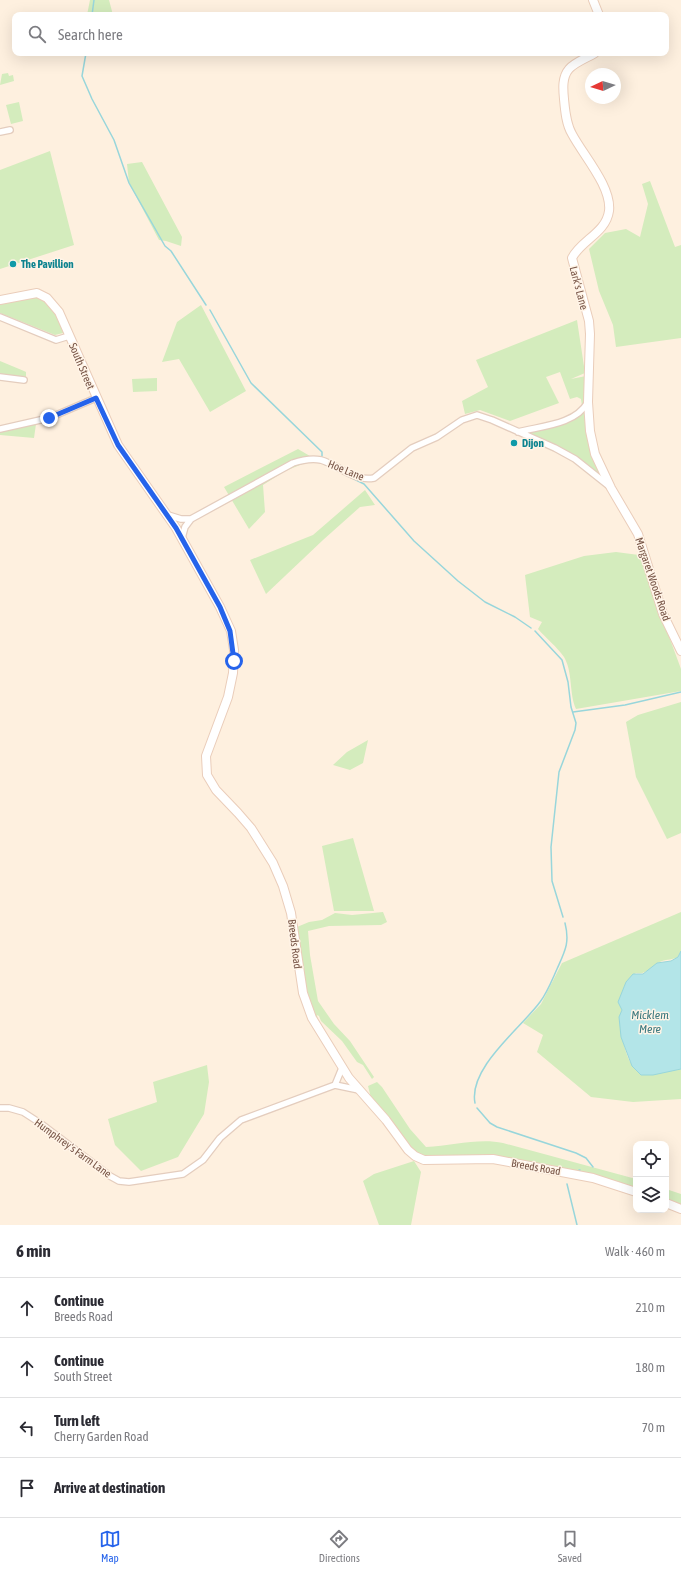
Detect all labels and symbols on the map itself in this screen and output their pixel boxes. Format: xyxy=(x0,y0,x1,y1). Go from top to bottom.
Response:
north arrow xyxy=(585,68,621,104)
place label: The Pavillion xyxy=(21,258,74,270)
marker: The Pavillion xyxy=(8,259,18,269)
street label: Lark's Lane xyxy=(567,265,591,311)
street label: South Street xyxy=(67,341,97,391)
route end xyxy=(40,409,58,427)
place label: Dijon xyxy=(522,437,544,449)
marker: Dijon xyxy=(509,438,519,448)
street label: Hoe Lane xyxy=(326,457,366,483)
street label: Margaret Woods Road xyxy=(633,536,673,622)
route start xyxy=(225,652,243,670)
street label: Breeds Road xyxy=(286,918,304,970)
water label: Micklem Mere xyxy=(631,1008,669,1036)
street label: Humphrey's Farm Lane xyxy=(32,1116,114,1180)
street label: Breeds Road xyxy=(510,1157,562,1177)

